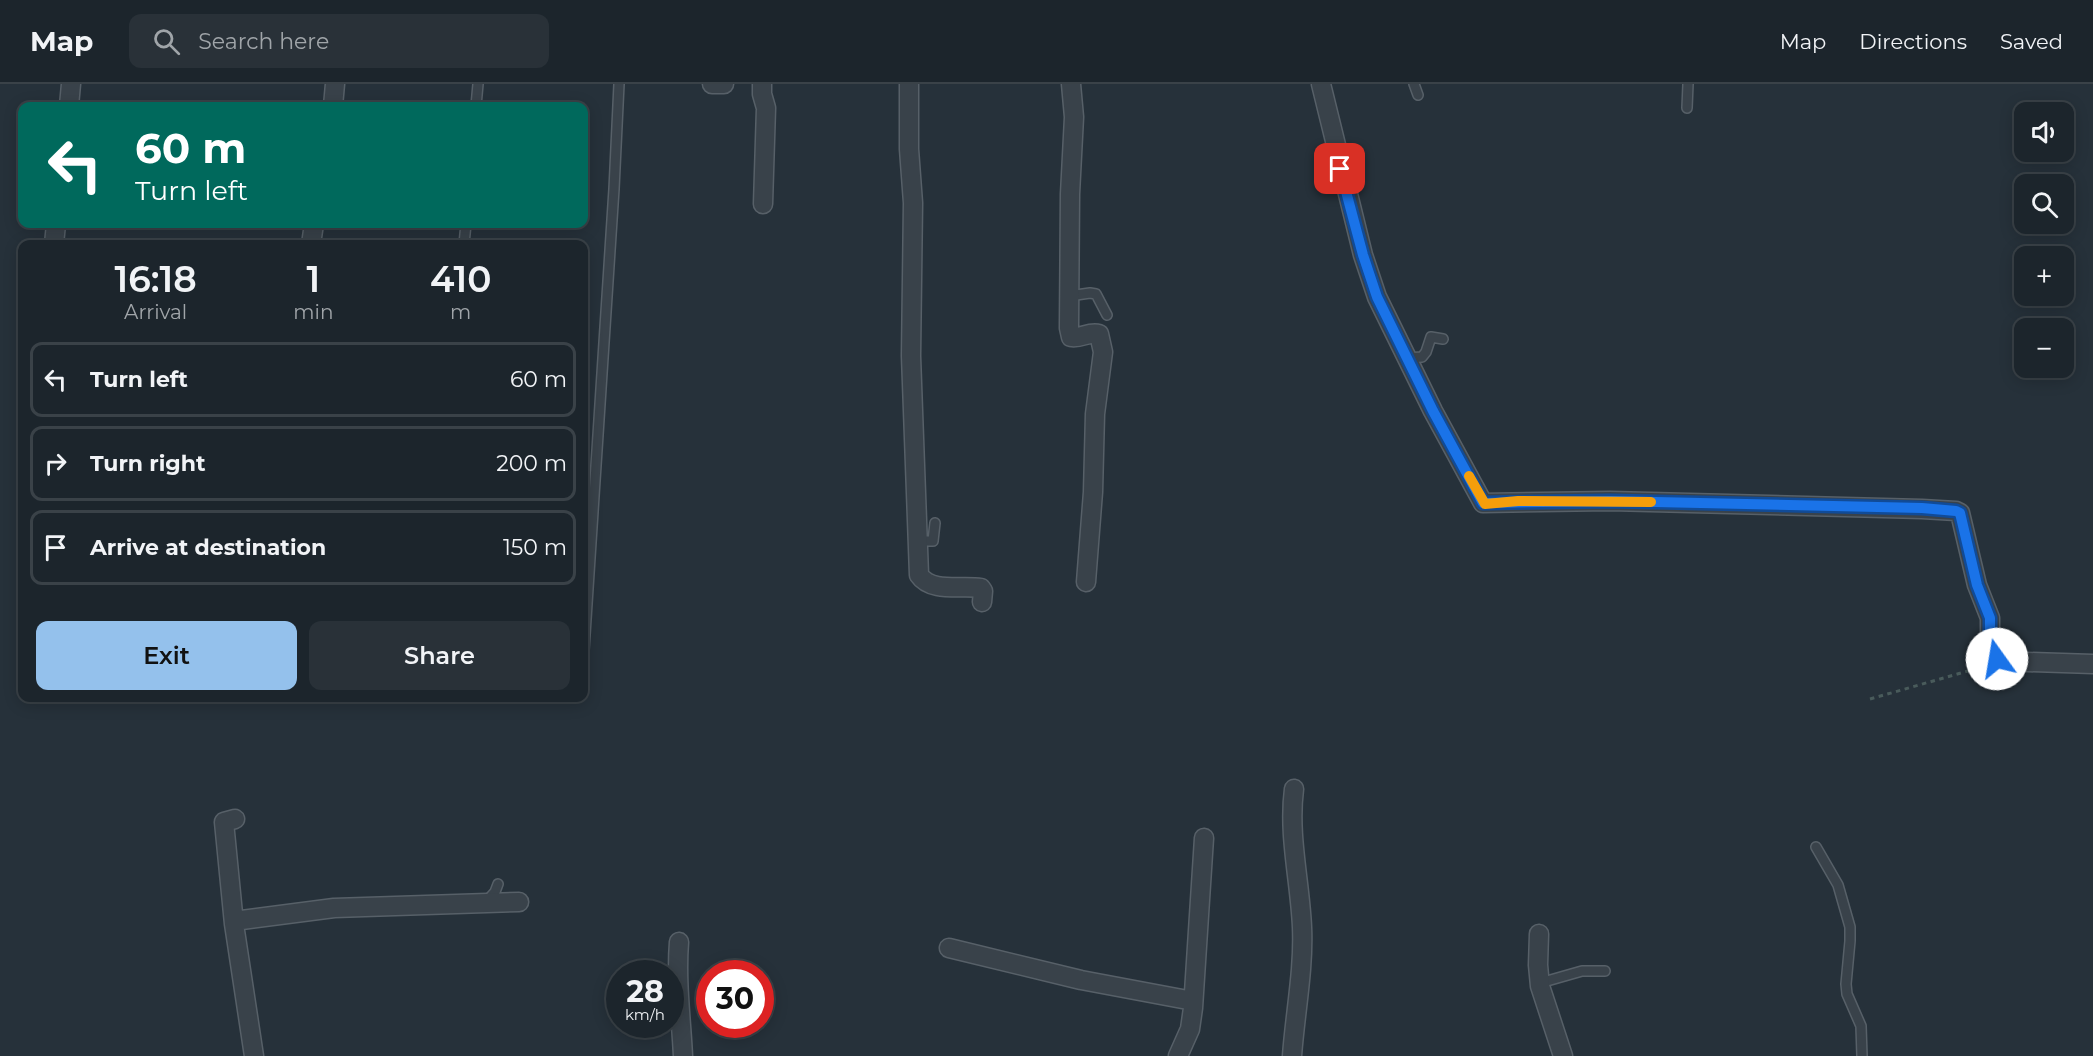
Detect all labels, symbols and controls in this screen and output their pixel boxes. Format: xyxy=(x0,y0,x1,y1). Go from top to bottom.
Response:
search box xyxy=(129,14,549,68)
text: Map xyxy=(30,24,93,58)
icon: search xyxy=(150,25,183,58)
text: Search here xyxy=(198,28,329,55)
text: Map xyxy=(1780,29,1826,54)
text: Directions xyxy=(1859,29,1967,54)
text: Saved xyxy=(2000,29,2063,54)
map controls xyxy=(2014,102,2074,378)
button: sound xyxy=(2014,102,2074,162)
text: 60 m xyxy=(135,122,246,174)
icon: left xyxy=(36,126,114,204)
pin xyxy=(1314,143,1365,194)
icon: arrive xyxy=(1323,152,1356,185)
text: Turn left xyxy=(135,174,248,207)
button: search xyxy=(2014,174,2074,234)
button: + xyxy=(2014,246,2074,306)
text: 16:18 xyxy=(115,257,197,301)
text: 1 xyxy=(307,257,320,301)
text: 410 xyxy=(430,257,491,301)
text: Arrival xyxy=(124,300,187,324)
text: min xyxy=(293,300,333,324)
text: m xyxy=(450,300,471,324)
button: − xyxy=(2014,318,2074,378)
icon: left xyxy=(39,363,72,396)
text: Turn left xyxy=(90,366,188,393)
text: 60 m xyxy=(510,366,567,393)
icon: right xyxy=(39,447,72,480)
text: Turn right xyxy=(90,450,205,477)
text: 200 m xyxy=(496,450,567,477)
icon: arrive xyxy=(39,531,72,564)
text: Arrive at destination xyxy=(90,534,326,561)
text: 150 m xyxy=(503,534,567,561)
button: Exit xyxy=(36,621,297,690)
button: Share xyxy=(309,621,570,690)
position arrow xyxy=(1965,627,2029,691)
speed limit sign: 30 xyxy=(696,960,774,1038)
text: 28 xyxy=(626,973,664,1010)
text: km/h xyxy=(625,1005,665,1024)

